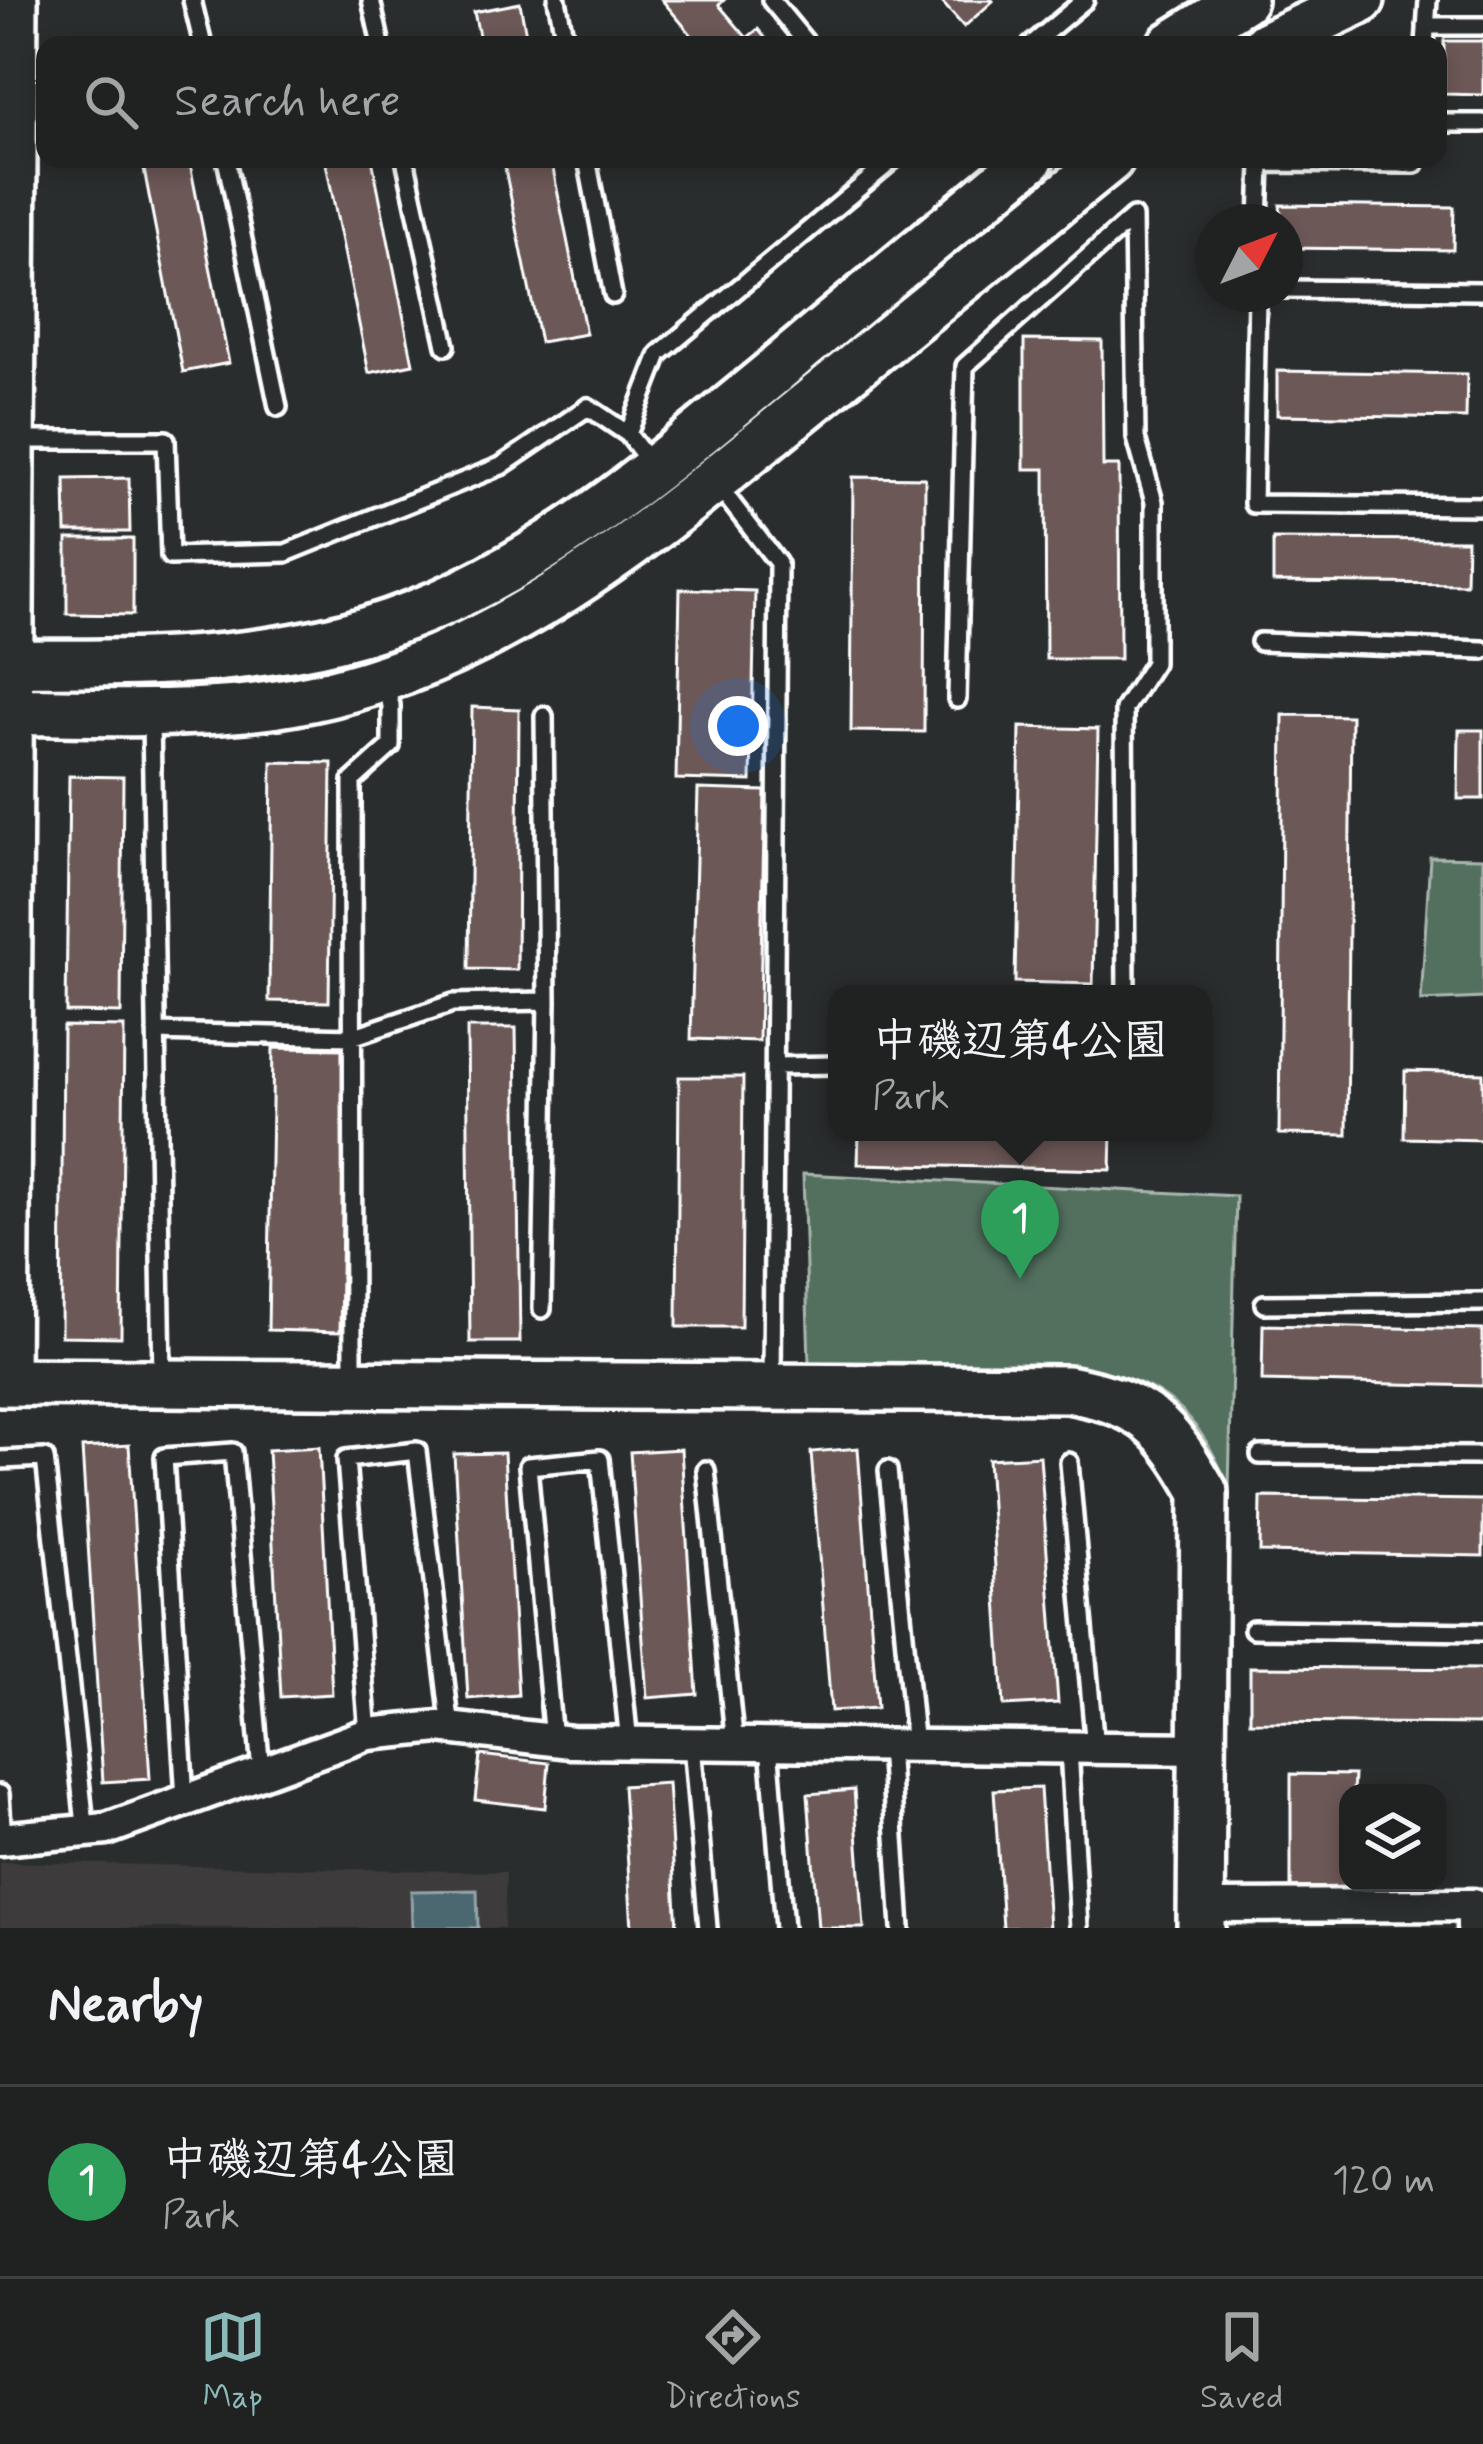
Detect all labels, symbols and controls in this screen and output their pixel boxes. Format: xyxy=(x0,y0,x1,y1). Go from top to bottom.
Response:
search box xyxy=(36,36,1447,168)
icon: search xyxy=(78,69,144,135)
text: Search here xyxy=(174,73,401,132)
north arrow xyxy=(1195,204,1303,312)
your location xyxy=(708,696,768,756)
popup xyxy=(828,985,1212,1141)
text: 中磯辺第4公園 xyxy=(872,1013,1168,1072)
text: Park xyxy=(872,1072,949,1123)
pin: 1 xyxy=(981,1180,1059,1279)
map controls xyxy=(1339,1784,1447,1892)
button: layers xyxy=(1339,1784,1447,1892)
text: Nearby xyxy=(48,1973,203,2039)
text: 中磯辺第4公園 xyxy=(162,2132,458,2191)
text: 1 xyxy=(78,2156,96,2207)
text: 120 m xyxy=(1332,2156,1435,2207)
text: Park xyxy=(162,2191,240,2242)
tab: Map xyxy=(200,2304,266,2420)
tab: Directions xyxy=(665,2304,801,2420)
tab: Saved xyxy=(1200,2304,1283,2420)

